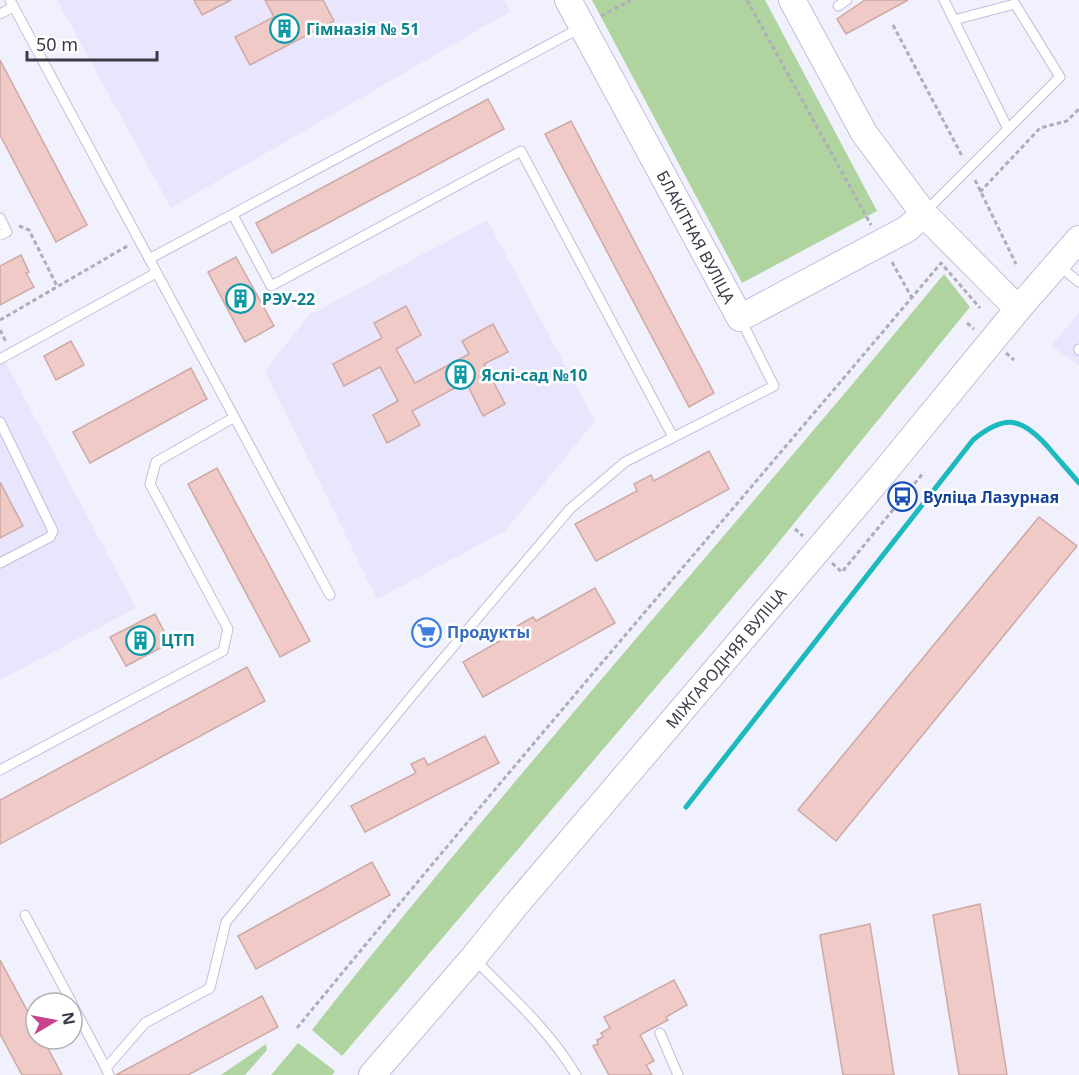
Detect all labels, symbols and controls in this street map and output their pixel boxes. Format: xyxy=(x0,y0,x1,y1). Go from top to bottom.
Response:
building icon: Гімназія № 51 xyxy=(269,13,301,45)
place label: Гімназія № 51 xyxy=(306,18,419,40)
scale bar xyxy=(27,24,158,62)
text: 50 m xyxy=(36,32,78,56)
street label: БЛАКІТНАЯ ВУЛІЦА xyxy=(652,167,741,308)
building icon: РЭУ-22 xyxy=(225,283,257,315)
place label: РЭУ-22 xyxy=(262,288,315,310)
building icon: Яслі-сад №10 xyxy=(444,359,476,391)
place label: Яслі-сад №10 xyxy=(481,364,587,386)
bus stop icon: Вуліца Лазурная xyxy=(886,481,918,513)
place label: Вуліца Лазурная xyxy=(923,486,1059,508)
street label: МІЖГАРОДНЯЯ ВУЛІЦА xyxy=(661,582,792,733)
supermarket icon: Продукты xyxy=(410,616,442,648)
place label: Продукты xyxy=(447,621,530,643)
building icon: ЦТП xyxy=(124,624,156,656)
place label: ЦТП xyxy=(161,629,195,651)
north arrow xyxy=(24,991,84,1051)
text: N xyxy=(57,1010,81,1027)

